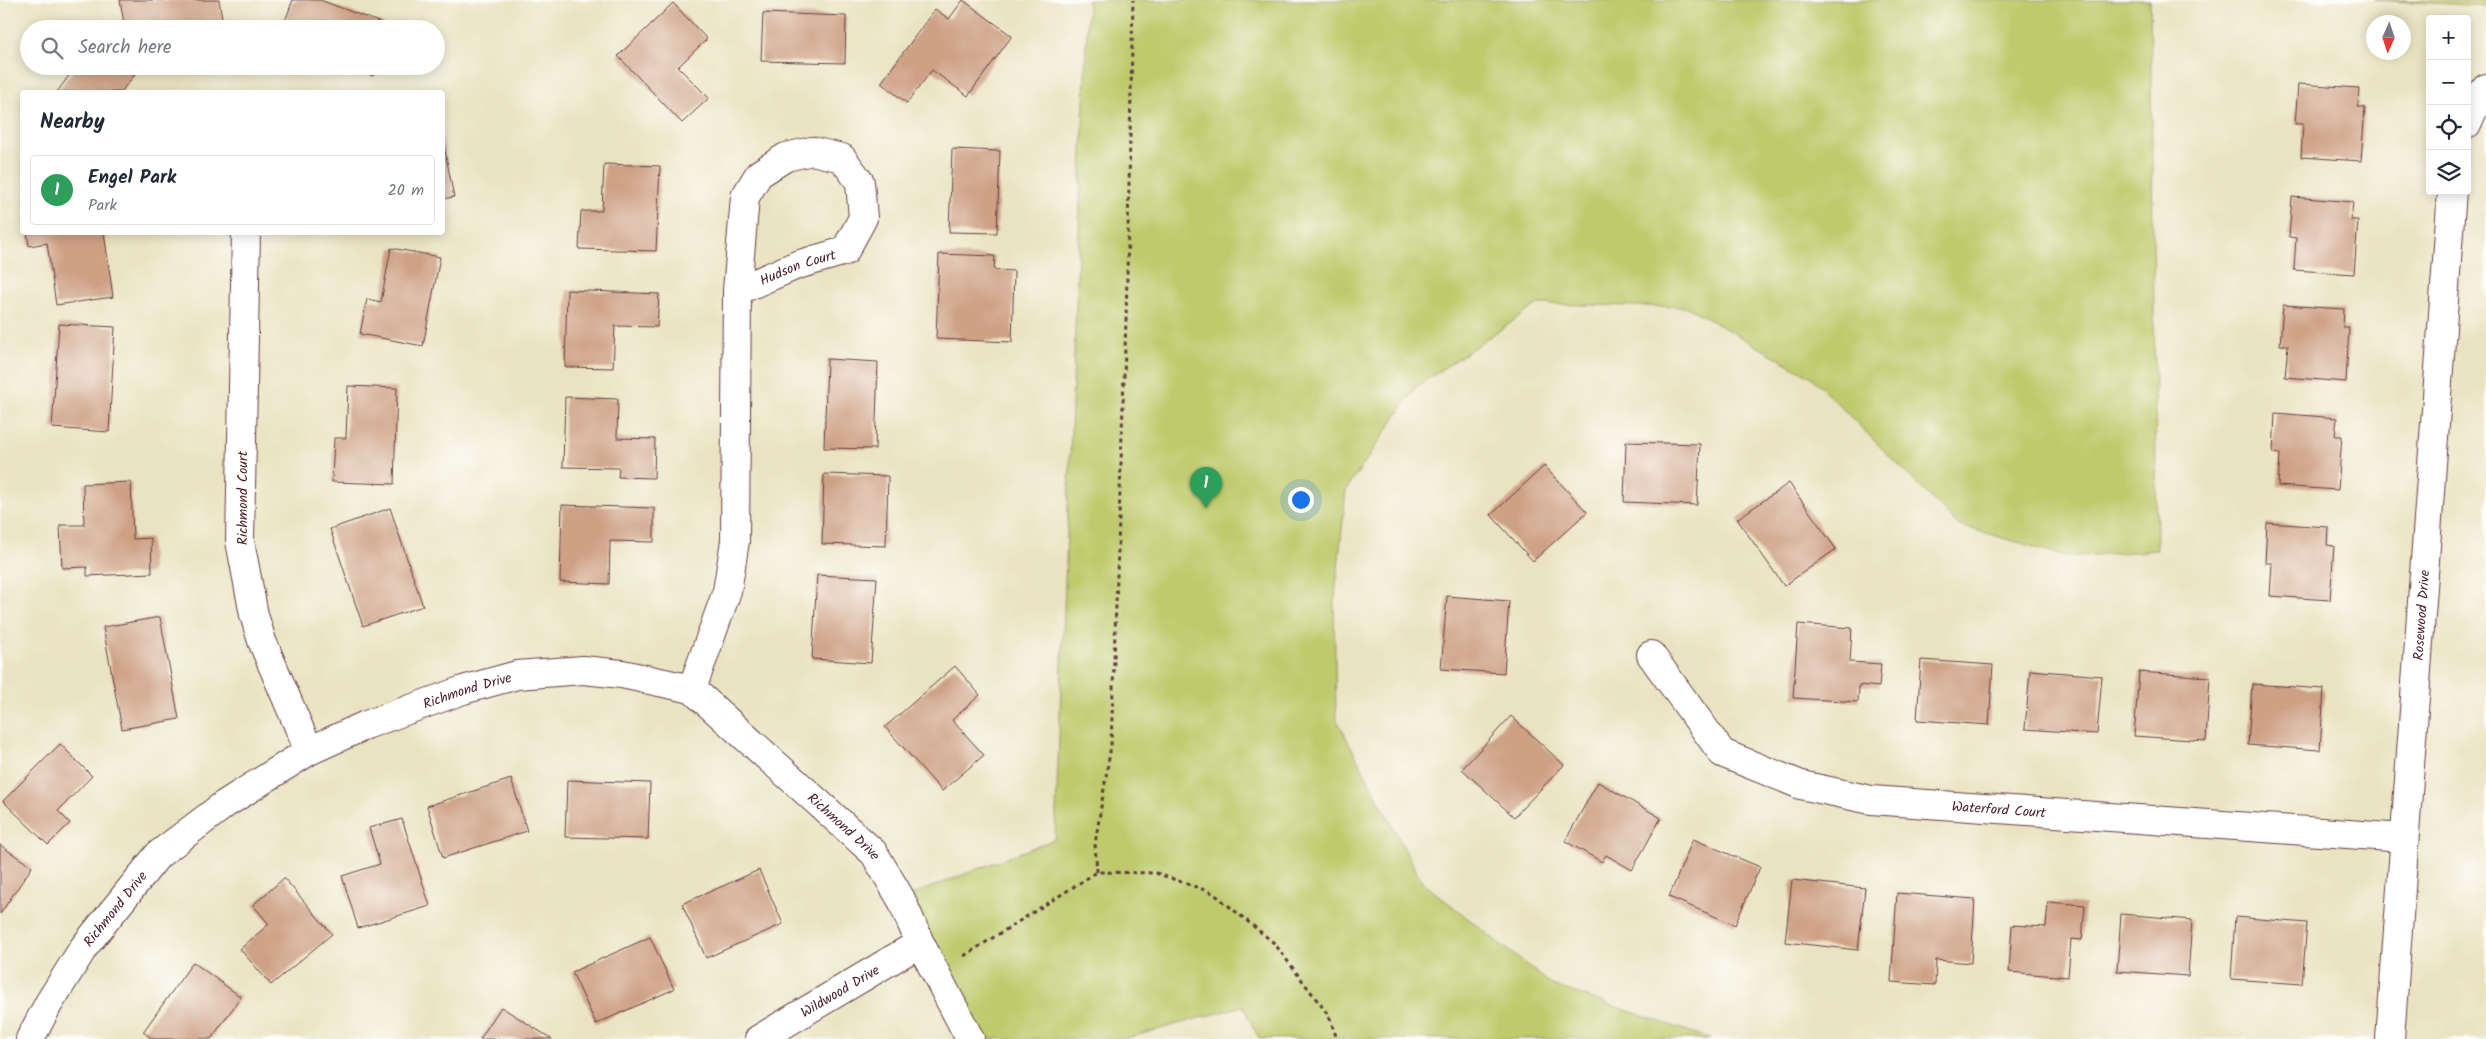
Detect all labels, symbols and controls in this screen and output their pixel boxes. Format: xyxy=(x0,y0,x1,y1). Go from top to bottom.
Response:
north arrow xyxy=(2366,15,2411,60)
map controls xyxy=(2426,15,2471,195)
button: + xyxy=(2426,15,2471,60)
search box xyxy=(20,20,445,75)
text: Search here xyxy=(78,33,172,63)
icon: search xyxy=(38,34,66,62)
button: − xyxy=(2426,60,2471,105)
button: locate xyxy=(2426,105,2471,150)
text: Nearby xyxy=(40,106,105,139)
button: layers xyxy=(2426,150,2471,195)
text: Engel Park xyxy=(88,163,176,193)
text: 1 xyxy=(55,178,59,203)
text: 20 m xyxy=(388,178,424,203)
text: Park xyxy=(88,193,117,218)
street label: Hudson Court xyxy=(756,244,839,292)
street label: Richmond Court xyxy=(232,450,254,545)
pin: 1 xyxy=(1190,467,1222,508)
your location xyxy=(1288,487,1314,513)
street label: Rosewood Drive xyxy=(2408,568,2436,661)
street label: Richmond Drive xyxy=(420,667,515,716)
street label: Richmond Drive xyxy=(802,788,886,865)
street label: Waterford Court xyxy=(1951,796,2047,824)
street label: Richmond Drive xyxy=(78,866,154,952)
street label: Wildwood Drive xyxy=(797,959,885,1024)

